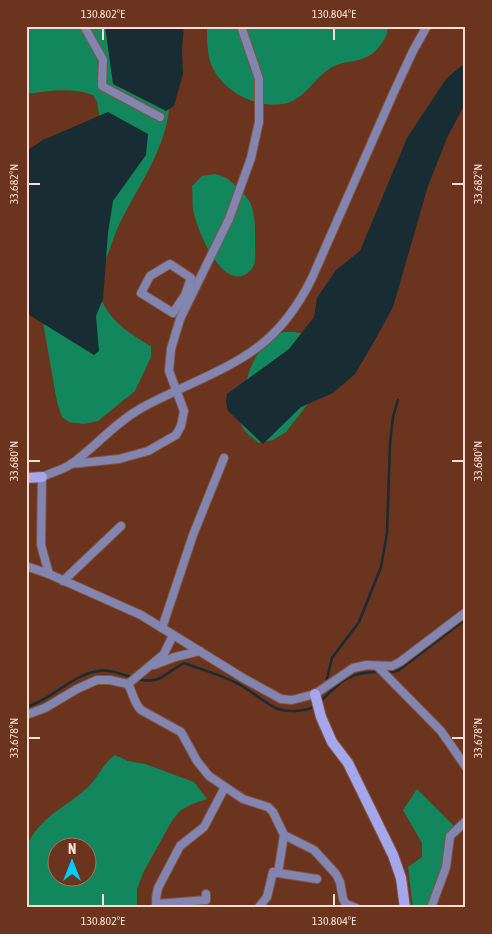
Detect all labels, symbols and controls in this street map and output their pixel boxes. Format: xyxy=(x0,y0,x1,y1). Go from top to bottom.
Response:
text: 130.802°E xyxy=(81,7,125,21)
text: 130.804°E xyxy=(312,7,356,21)
text: 33.682°N xyxy=(7,164,21,204)
text: 33.682°N xyxy=(471,164,485,204)
text: 33.680°N xyxy=(7,441,21,481)
text: 33.680°N xyxy=(471,441,485,481)
text: 33.678°N xyxy=(7,718,21,758)
text: 33.678°N xyxy=(471,718,485,758)
north arrow xyxy=(48,836,98,886)
text: N xyxy=(68,841,76,857)
text: 130.802°E xyxy=(81,914,125,928)
text: 130.804°E xyxy=(312,914,356,928)

